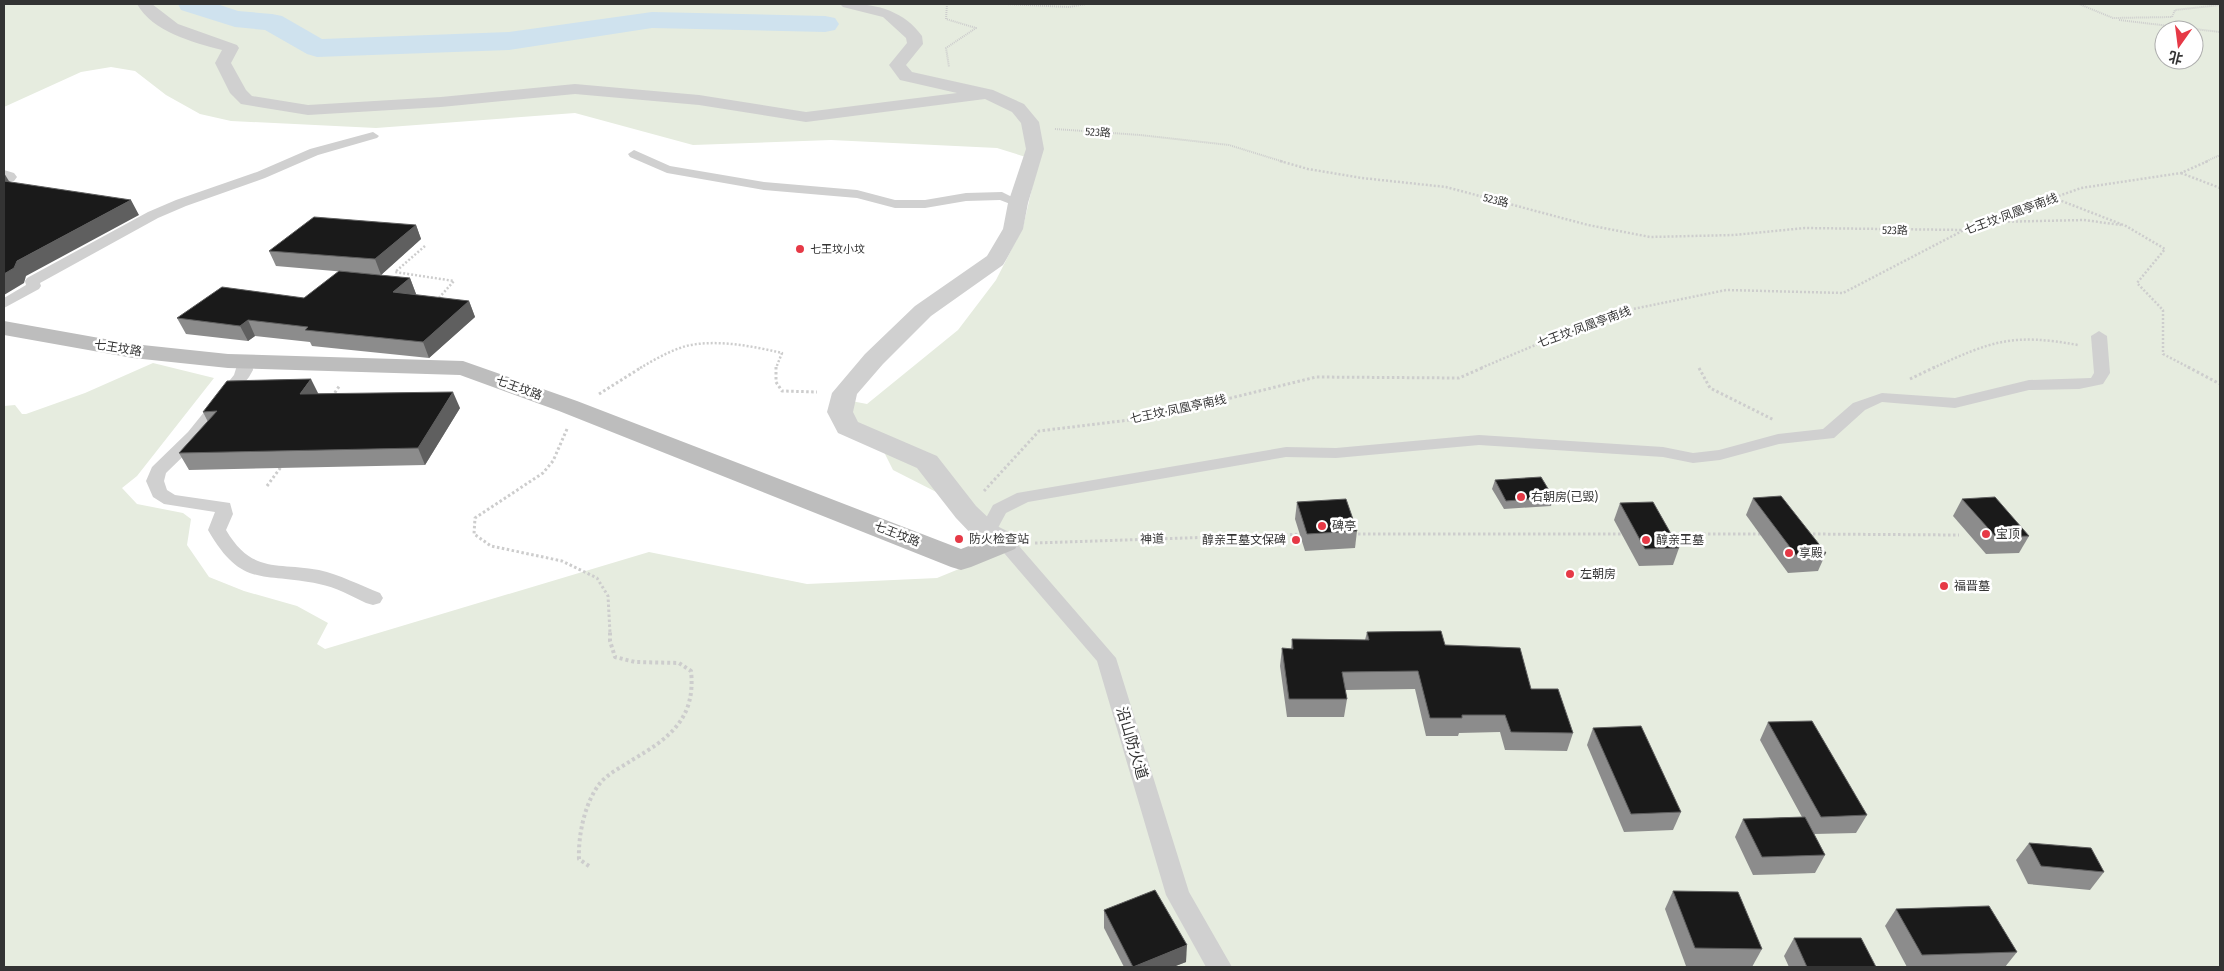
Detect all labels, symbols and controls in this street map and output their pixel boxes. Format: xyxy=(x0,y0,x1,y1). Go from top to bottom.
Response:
north arrow xyxy=(2154,20,2204,70)
text: 北 xyxy=(2167,47,2185,67)
street label: 523路 xyxy=(1085,125,1111,140)
street label: 523路 xyxy=(1482,191,1510,210)
street label: 七王坟·凤凰亭南线 xyxy=(1962,191,2060,237)
street label: 523路 xyxy=(1882,224,1908,237)
marker: 七王坟小坟 xyxy=(794,243,806,255)
place label: 七王坟小坟 xyxy=(810,243,865,256)
street label: 七王坟·凤凰亭南线 xyxy=(1535,304,1633,350)
street label: 七王坟路 xyxy=(93,337,143,359)
street label: 七王坟路 xyxy=(494,373,544,403)
street label: 七王坟·凤凰亭南线 xyxy=(1128,392,1228,426)
place label: 右朝房(已毁) xyxy=(1531,490,1599,504)
marker: 右朝房(已毁) xyxy=(1515,491,1527,503)
street label: 七王坟路 xyxy=(872,519,922,549)
place label: 碑亭 xyxy=(1332,519,1356,533)
marker: 碑亭 xyxy=(1316,520,1328,532)
place label: 宝顶 xyxy=(1996,527,2020,541)
marker: 宝顶 xyxy=(1980,528,1992,540)
place label: 防火检查站 xyxy=(969,532,1029,546)
street label: 神道 xyxy=(1140,532,1164,546)
marker: 防火检查站 xyxy=(953,533,965,545)
place label: 醇亲王墓文保碑 xyxy=(1202,533,1286,547)
place label: 醇亲王墓 xyxy=(1656,533,1704,547)
marker: 醇亲王墓文保碑 xyxy=(1290,534,1302,546)
marker: 醇亲王墓 xyxy=(1640,534,1652,546)
place label: 享殿 xyxy=(1799,546,1823,560)
marker: 享殿 xyxy=(1783,547,1795,559)
place label: 左朝房 xyxy=(1580,567,1616,581)
marker: 左朝房 xyxy=(1564,568,1576,580)
place label: 福晋墓 xyxy=(1954,579,1990,593)
marker: 福晋墓 xyxy=(1938,580,1950,592)
street label: 沿山防火道 xyxy=(1112,704,1152,782)

